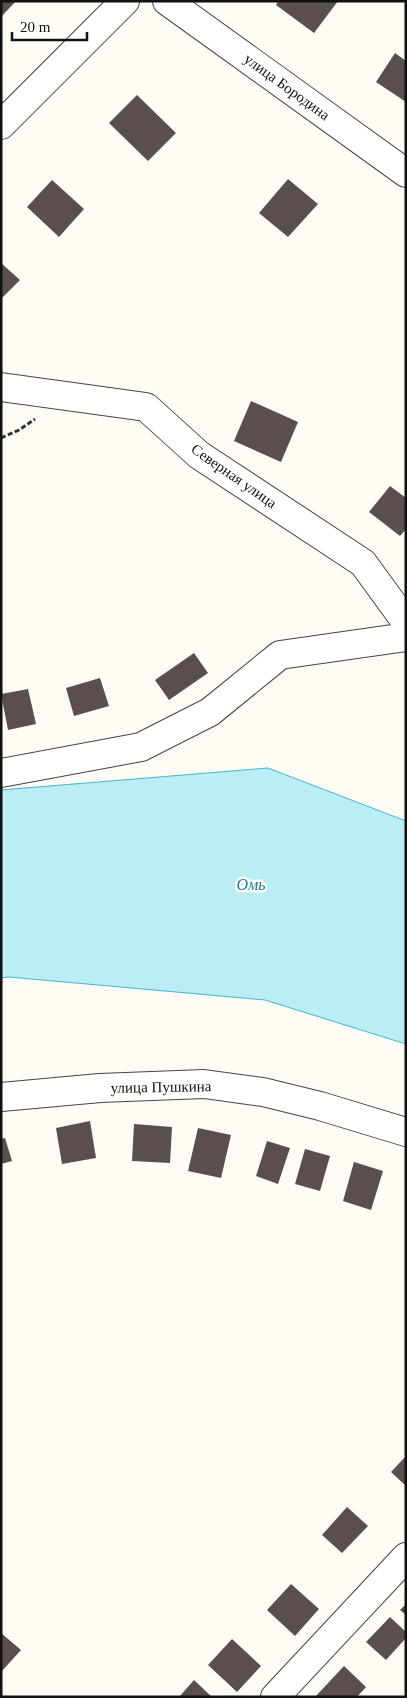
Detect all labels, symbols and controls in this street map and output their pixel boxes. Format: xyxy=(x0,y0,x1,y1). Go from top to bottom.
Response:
scale bar xyxy=(12,10,88,42)
text: 20 m xyxy=(20,19,51,35)
street label: улица Бородина xyxy=(241,51,333,124)
street label: Северная улица xyxy=(188,441,280,512)
water label: Омь xyxy=(236,876,266,893)
street label: улица Пушкина xyxy=(111,1078,212,1096)

